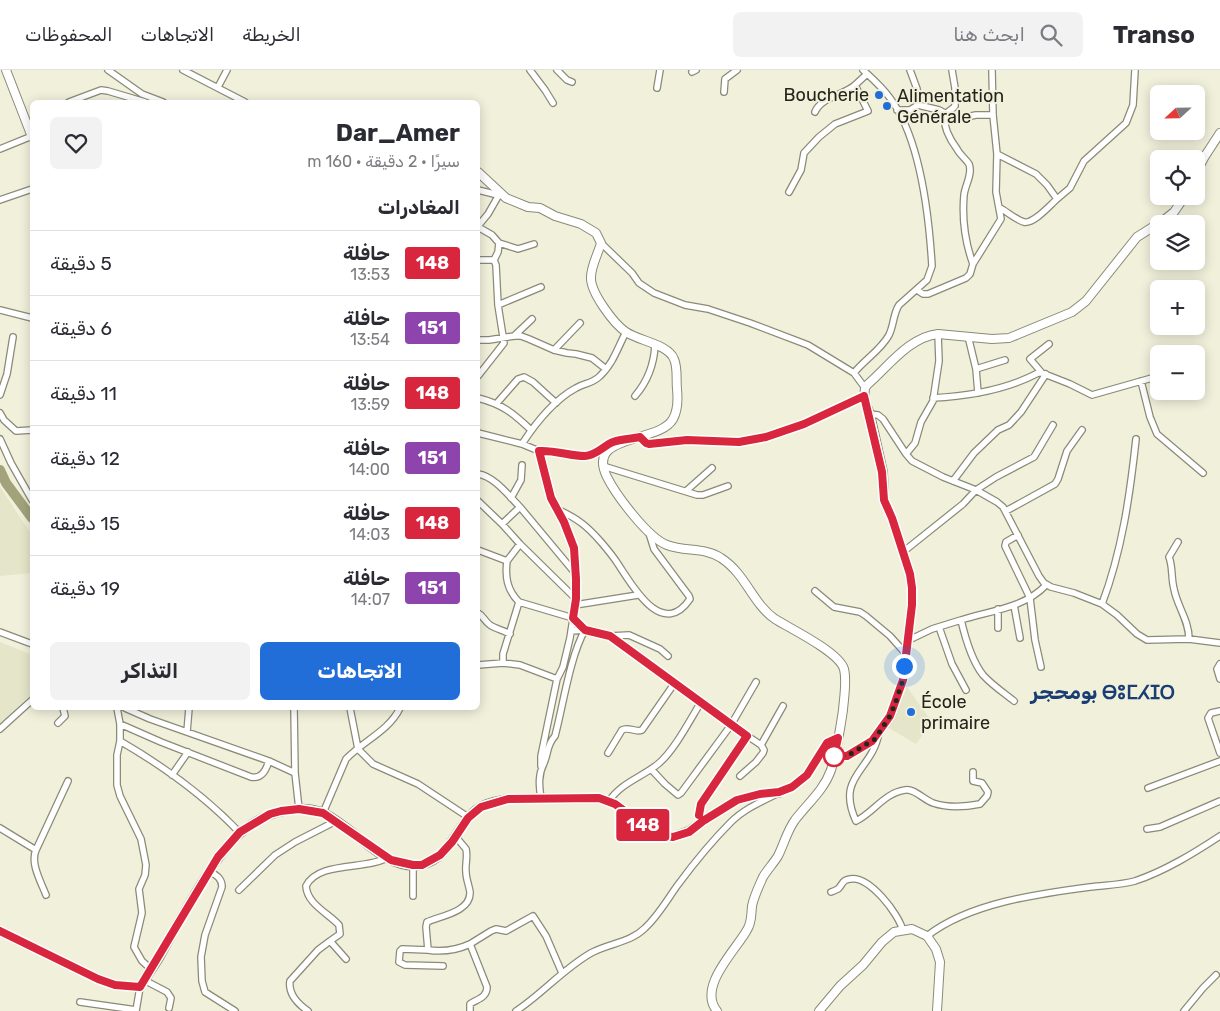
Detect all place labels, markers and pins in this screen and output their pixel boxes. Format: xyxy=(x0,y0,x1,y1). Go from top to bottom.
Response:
place label: Boucherie xyxy=(784,84,869,106)
place label: Alimentation Générale xyxy=(897,85,1004,128)
marker: Boucherie xyxy=(873,89,885,101)
marker: Alimentation Générale xyxy=(881,100,893,112)
place label: École primaire xyxy=(921,691,990,734)
marker: École primaire xyxy=(905,706,917,718)
unlabelled marker xyxy=(823,745,845,767)

